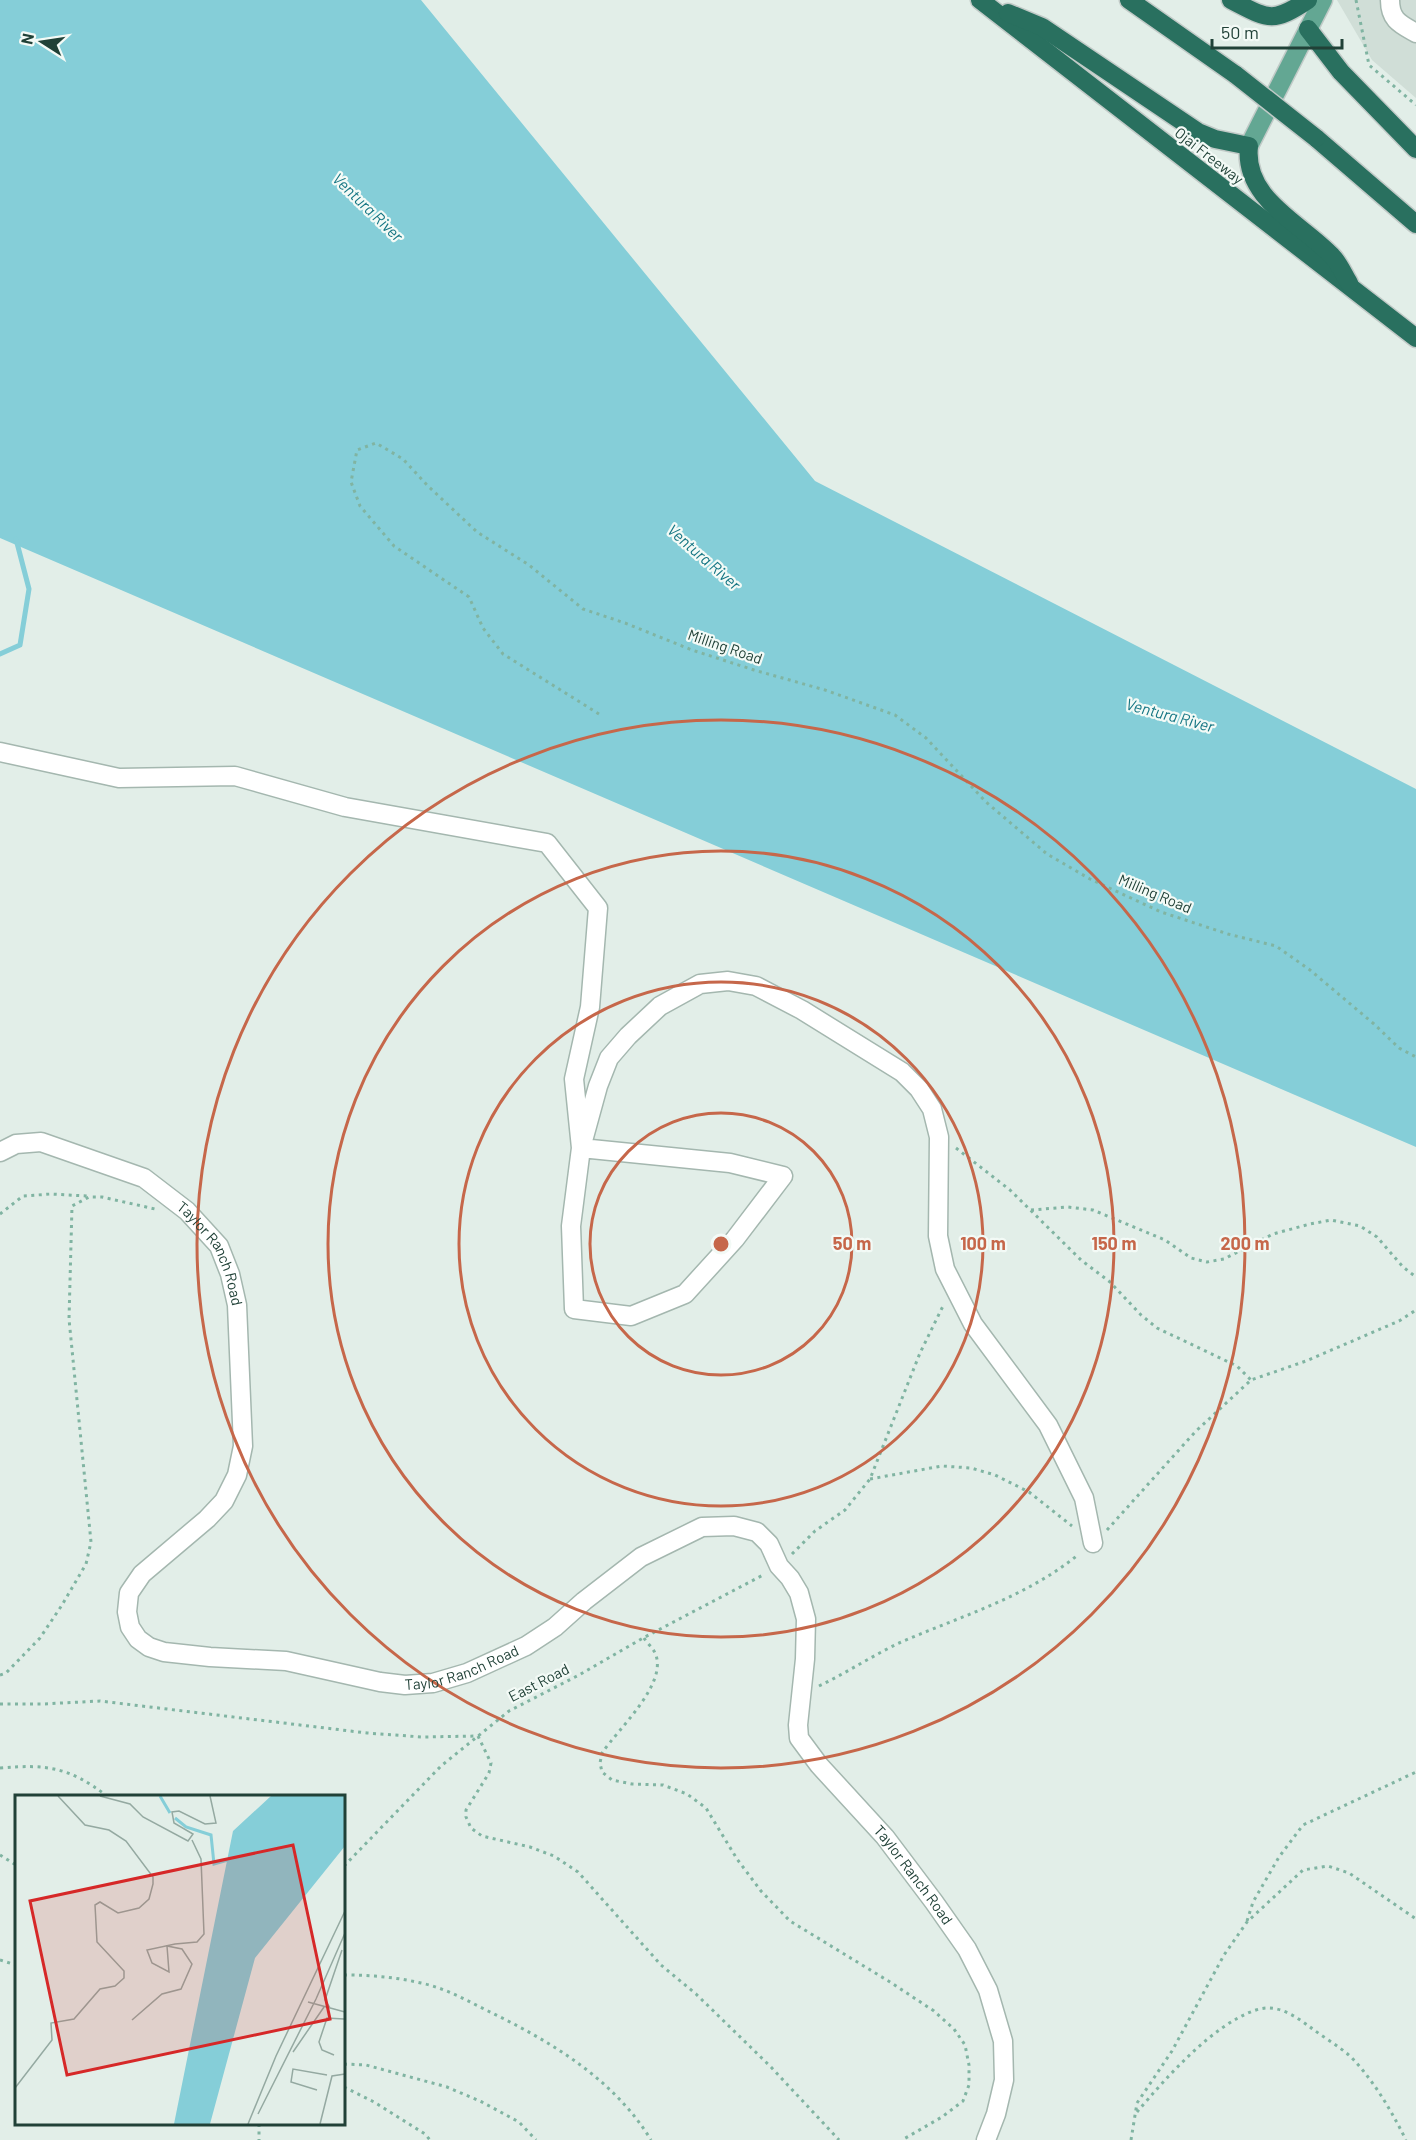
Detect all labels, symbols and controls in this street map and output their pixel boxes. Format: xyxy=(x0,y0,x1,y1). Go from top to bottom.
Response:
north arrow xyxy=(12,12,72,72)
scale bar xyxy=(1212,12,1342,50)
text: 50 m xyxy=(1221,21,1259,43)
text: N xyxy=(16,32,37,46)
street label: Ojai Freeway xyxy=(1172,123,1248,188)
water label: Ventura River xyxy=(329,168,408,246)
water label: Ventura River xyxy=(664,520,746,594)
street label: Milling Road xyxy=(686,625,765,667)
water label: Ventura River xyxy=(1124,694,1218,736)
street label: Milling Road xyxy=(1116,870,1195,917)
street label: Taylor Ranch Road xyxy=(174,1197,247,1307)
text: 50 m xyxy=(833,1232,871,1254)
text: 100 m xyxy=(960,1232,1006,1254)
text: 150 m xyxy=(1092,1232,1136,1254)
text: 200 m xyxy=(1220,1232,1270,1254)
centre of rings xyxy=(711,1234,731,1254)
street label: Taylor Ranch Road xyxy=(404,1641,521,1693)
street label: East Road xyxy=(505,1659,572,1705)
inset map xyxy=(15,1795,345,2125)
street label: Taylor Ranch Road xyxy=(871,1821,957,1928)

